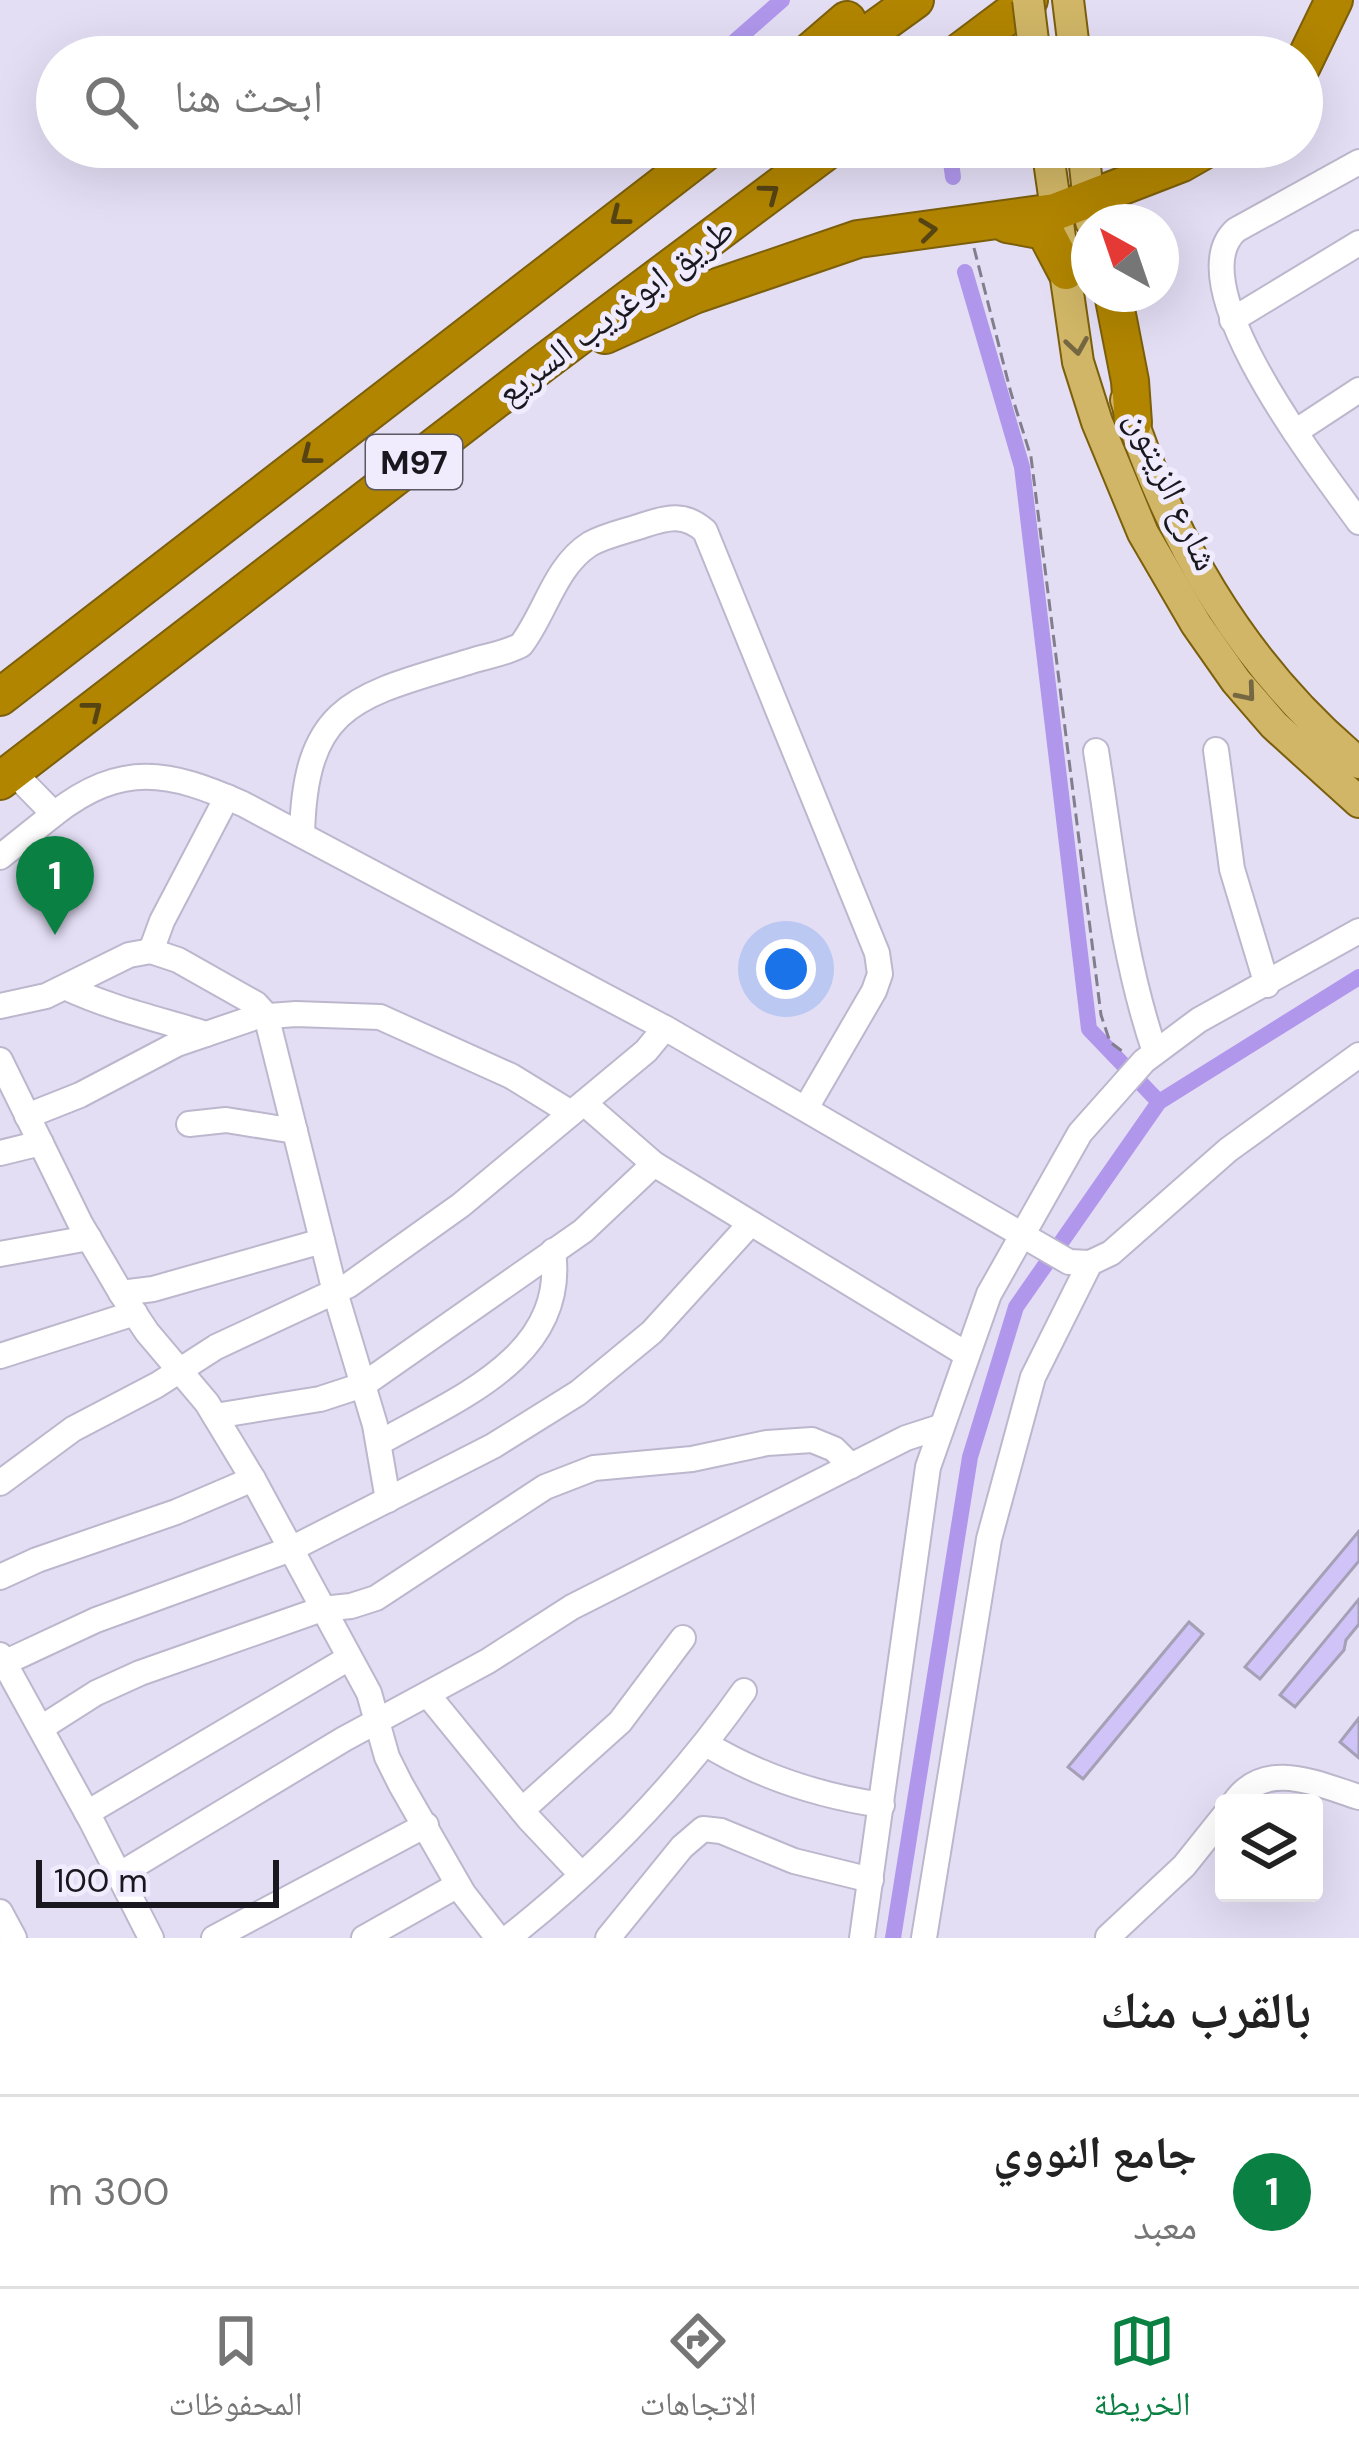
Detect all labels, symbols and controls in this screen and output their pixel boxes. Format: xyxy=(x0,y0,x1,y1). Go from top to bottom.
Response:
search box xyxy=(36,36,1323,168)
text: ابحث هنا xyxy=(174,67,323,126)
icon: search xyxy=(78,69,144,135)
one-way arrow xyxy=(757,186,778,208)
one-way arrow xyxy=(610,203,632,224)
north arrow xyxy=(1071,204,1179,312)
street label: طريق ابوغريب السريع xyxy=(486,205,744,415)
one-way arrow xyxy=(918,218,938,244)
one-way arrow xyxy=(1063,335,1088,355)
street label: شارع الزيتون xyxy=(1115,402,1231,578)
road number: M97 xyxy=(366,435,462,489)
one-way arrow xyxy=(302,442,324,463)
one-way arrow xyxy=(1232,679,1254,701)
one-way arrow xyxy=(79,703,101,724)
pin: 1 xyxy=(16,836,94,935)
your location xyxy=(756,939,816,999)
map controls xyxy=(1215,1794,1323,1902)
button: layers xyxy=(1215,1794,1323,1902)
scale bar xyxy=(36,1854,279,1907)
text: 100 m xyxy=(54,1859,148,1902)
text: بالقرب منك xyxy=(1100,1977,1311,2044)
text: جامع النووي xyxy=(993,2123,1197,2182)
text: 300 m xyxy=(48,2166,170,2217)
text: 1 xyxy=(1265,2166,1279,2217)
text: معبد xyxy=(1133,2200,1197,2251)
tab: المحفوظات xyxy=(168,2308,303,2436)
tab: الاتجاهات xyxy=(639,2308,757,2436)
tab: الخريطة xyxy=(1093,2308,1191,2436)

